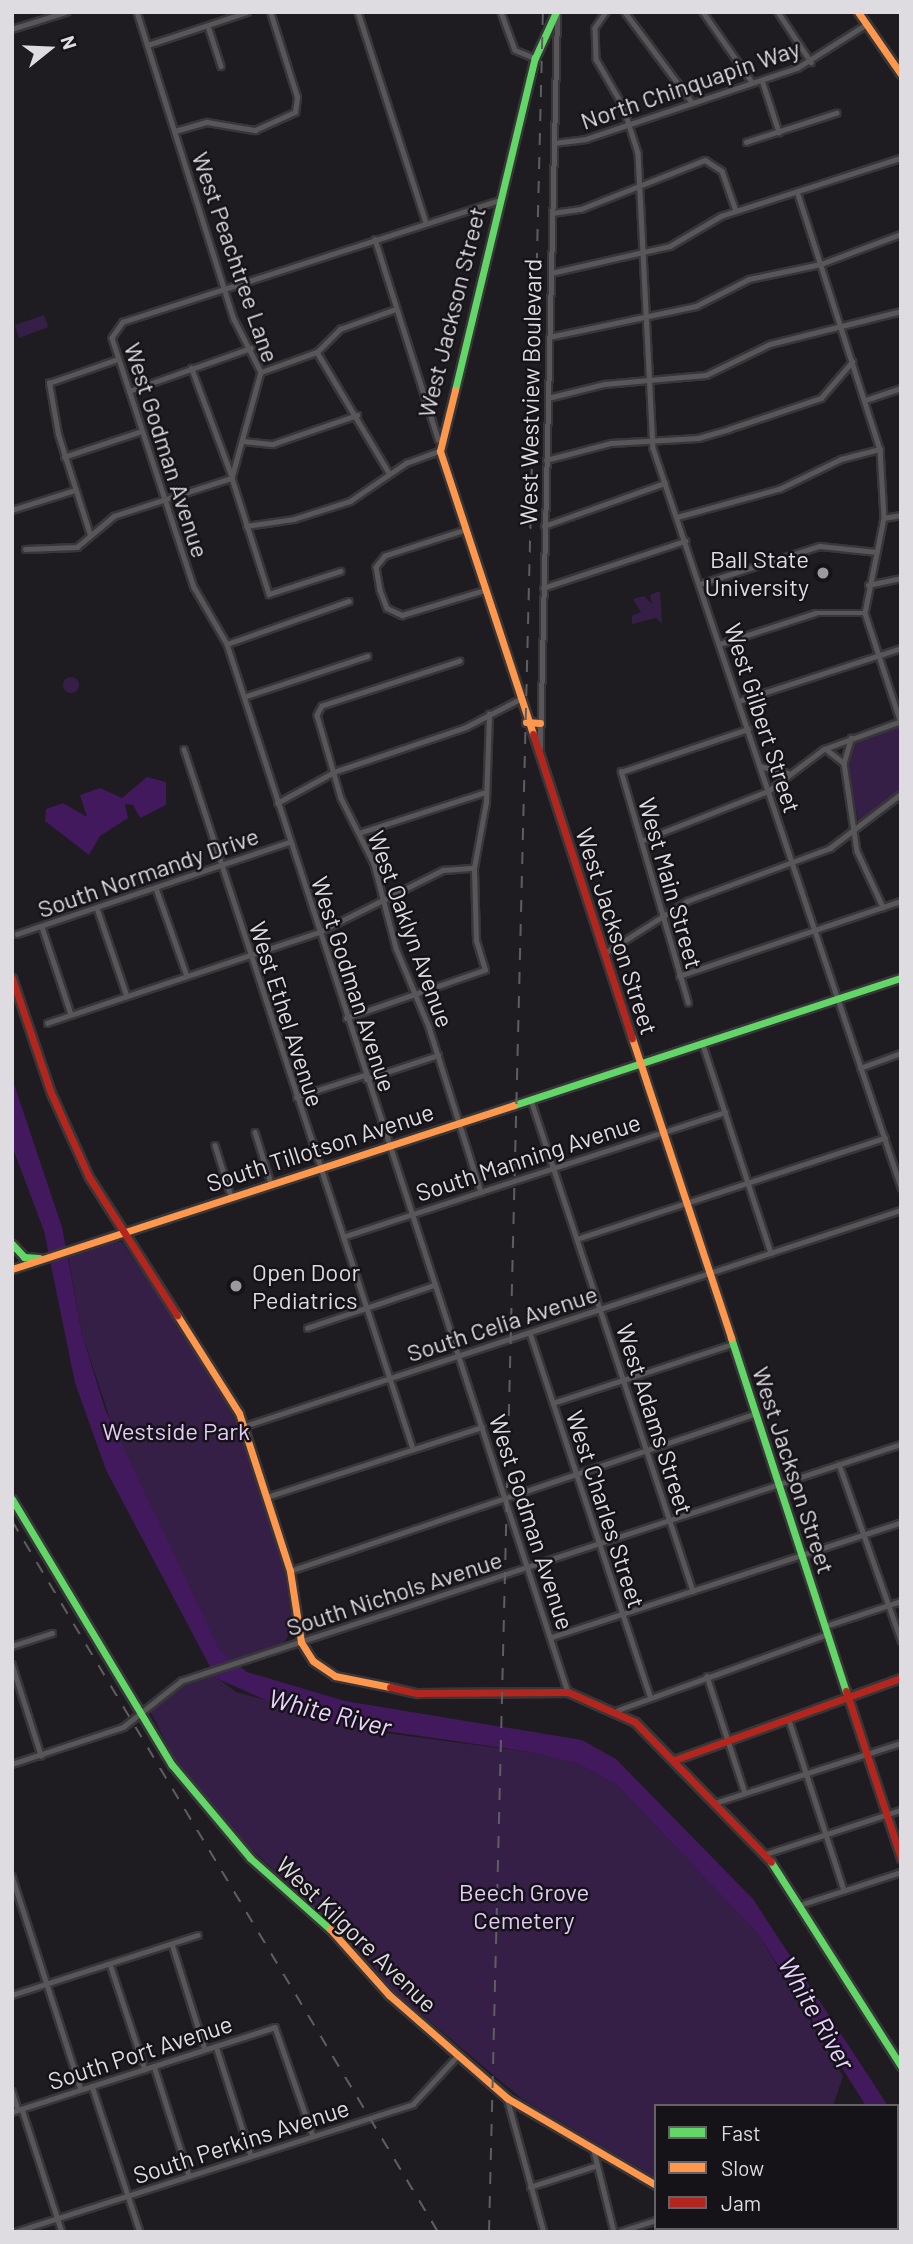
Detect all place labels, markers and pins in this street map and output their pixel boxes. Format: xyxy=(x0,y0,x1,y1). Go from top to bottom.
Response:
place label: Ball State University xyxy=(704,545,809,601)
marker: Ball State University xyxy=(815,565,831,581)
place label: Open Door Pediatrics xyxy=(252,1258,360,1314)
marker: Open Door Pediatrics xyxy=(226,1276,246,1296)

